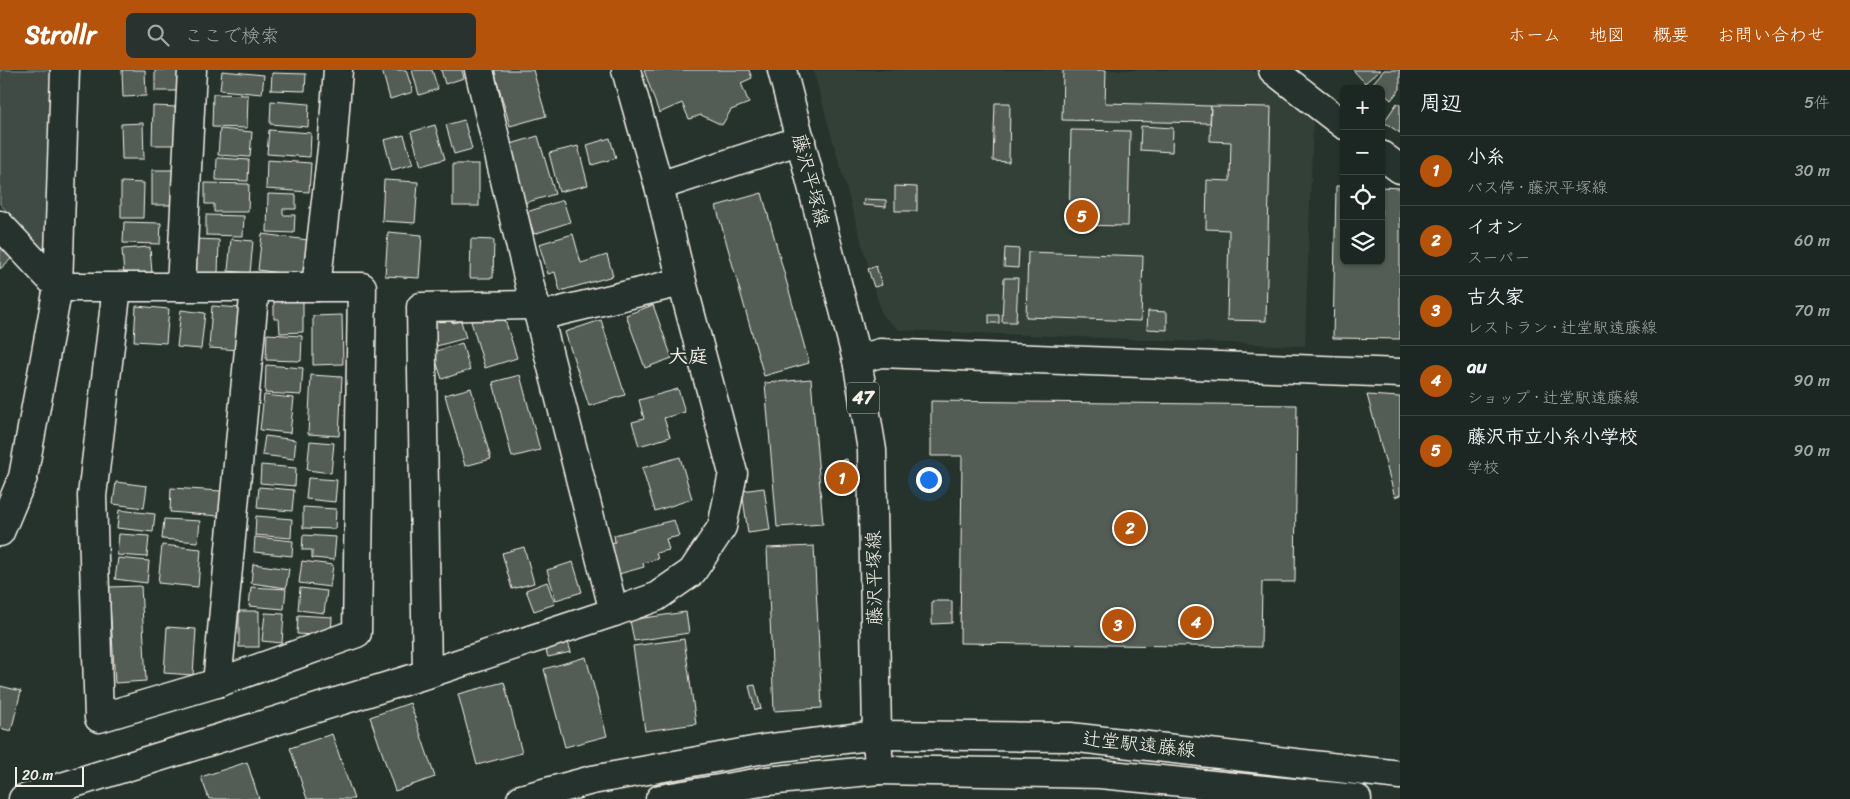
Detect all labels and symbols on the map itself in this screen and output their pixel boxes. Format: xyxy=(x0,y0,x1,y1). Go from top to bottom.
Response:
street label: 藤沢平塚線 xyxy=(783,130,839,230)
pin: 5 xyxy=(1066,197,1098,235)
district label: 大庭 xyxy=(668,339,708,374)
road number: 47 xyxy=(847,382,879,413)
pin: 1 xyxy=(826,459,858,497)
your location xyxy=(916,467,942,493)
pin: 2 xyxy=(1114,509,1146,547)
street label: 藤沢平塚線 xyxy=(857,530,891,626)
pin: 4 xyxy=(1180,603,1212,641)
pin: 3 xyxy=(1102,606,1134,644)
street label: 辻堂駅遠藤線 xyxy=(1081,722,1197,766)
scale bar xyxy=(15,764,84,787)

